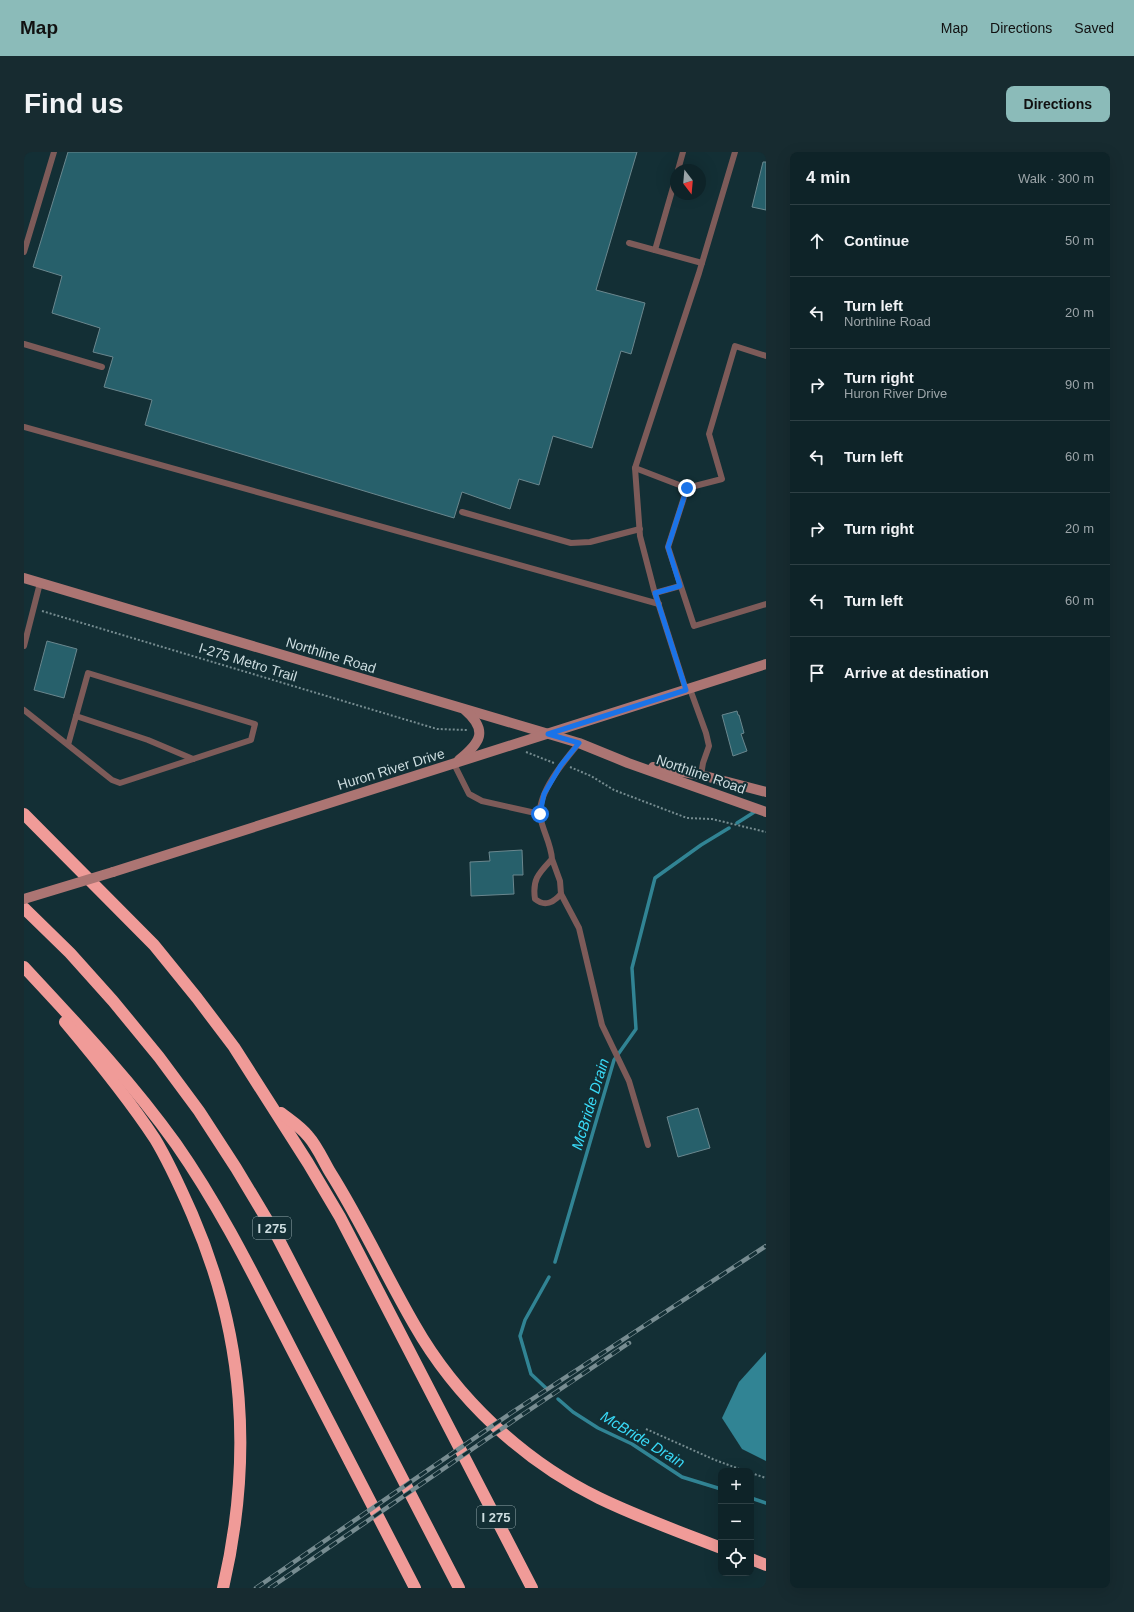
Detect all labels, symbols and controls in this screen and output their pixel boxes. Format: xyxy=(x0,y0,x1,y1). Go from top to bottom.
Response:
text: Map xyxy=(20,17,58,38)
text: Map xyxy=(941,20,968,36)
text: Directions xyxy=(990,20,1052,36)
text: Saved xyxy=(1074,20,1114,36)
button: Directions xyxy=(1006,86,1110,122)
text: Find us xyxy=(24,88,124,119)
north arrow xyxy=(670,164,706,200)
text: 4 min xyxy=(806,168,850,187)
text: Walk · 300 m xyxy=(1018,171,1094,186)
icon: ahead xyxy=(806,230,828,252)
text: Continue xyxy=(844,232,909,249)
text: 50 m xyxy=(1065,233,1094,248)
text: Turn left xyxy=(844,297,903,314)
icon: left xyxy=(806,302,828,324)
text: 20 m xyxy=(1065,305,1094,320)
text: Northline Road xyxy=(844,314,931,329)
text: Turn right xyxy=(844,369,914,386)
icon: right xyxy=(806,374,828,396)
text: 90 m xyxy=(1065,377,1094,392)
text: Huron River Drive xyxy=(844,386,947,401)
icon: left xyxy=(806,446,828,468)
text: Turn left xyxy=(844,448,903,465)
text: 60 m xyxy=(1065,449,1094,464)
route end xyxy=(678,479,696,497)
icon: right xyxy=(806,518,828,540)
text: Turn right xyxy=(844,520,914,537)
text: 20 m xyxy=(1065,521,1094,536)
icon: left xyxy=(806,590,828,612)
text: Turn left xyxy=(844,592,903,609)
text: 60 m xyxy=(1065,593,1094,608)
street label: Northline Road xyxy=(284,634,378,676)
street label: I-275 Metro Trail xyxy=(197,639,299,685)
icon: arrive xyxy=(806,662,828,684)
text: Arrive at destination xyxy=(844,664,989,681)
street label: Huron River Drive xyxy=(335,745,447,793)
street label: Northline Road xyxy=(654,751,748,797)
route start xyxy=(531,805,549,823)
water label: McBride Drain xyxy=(568,1056,612,1152)
road number: I 275 xyxy=(253,1217,291,1239)
water label: McBride Drain xyxy=(598,1407,688,1471)
map controls xyxy=(718,1468,754,1576)
button: + xyxy=(718,1468,754,1504)
button: − xyxy=(718,1504,754,1540)
road number: I 275 xyxy=(477,1506,515,1528)
button: locate xyxy=(718,1540,754,1576)

